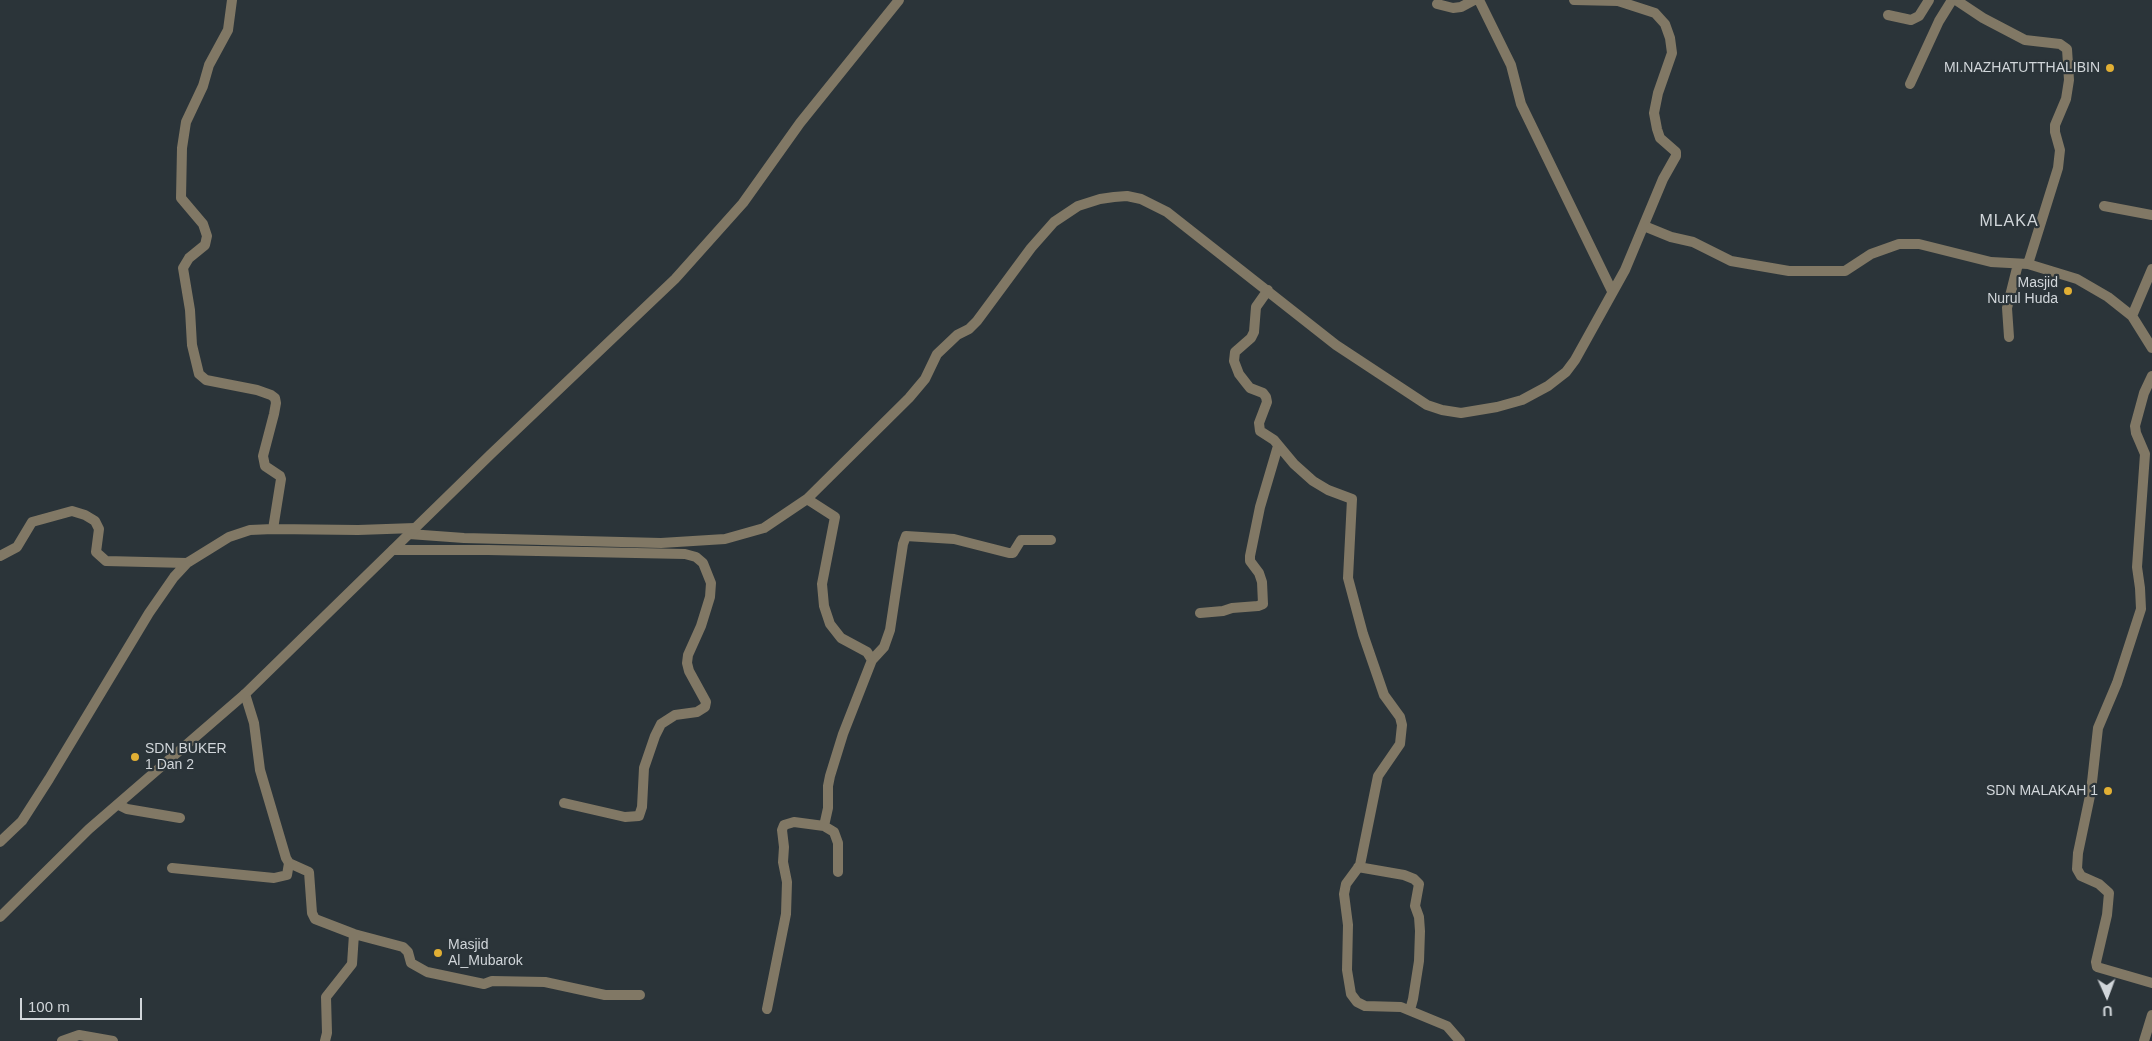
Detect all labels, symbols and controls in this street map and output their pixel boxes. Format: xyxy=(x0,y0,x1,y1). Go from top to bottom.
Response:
place label: MI.NAZHATUTTHALIBIN xyxy=(1944,60,2100,76)
marker: MI.NAZHATUTTHALIBIN xyxy=(2104,62,2116,74)
district label: MLAKA xyxy=(1979,212,2039,232)
place label: Masjid Nurul Huda xyxy=(1987,275,2058,308)
marker: Masjid Nurul Huda xyxy=(2062,285,2074,297)
place label: SDN BUKER 1 Dan 2 xyxy=(145,741,227,774)
marker: SDN BUKER 1 Dan 2 xyxy=(129,751,141,763)
place label: SDN MALAKAH 1 xyxy=(1986,783,2098,799)
marker: SDN MALAKAH 1 xyxy=(2102,785,2114,797)
place label: Masjid Al_Mubarok xyxy=(448,937,523,970)
marker: Masjid Al_Mubarok xyxy=(432,947,444,959)
north arrow xyxy=(2082,971,2132,1021)
scale bar xyxy=(22,988,145,1020)
text: 100 m xyxy=(28,998,70,1015)
text: U xyxy=(2102,1003,2113,1019)

